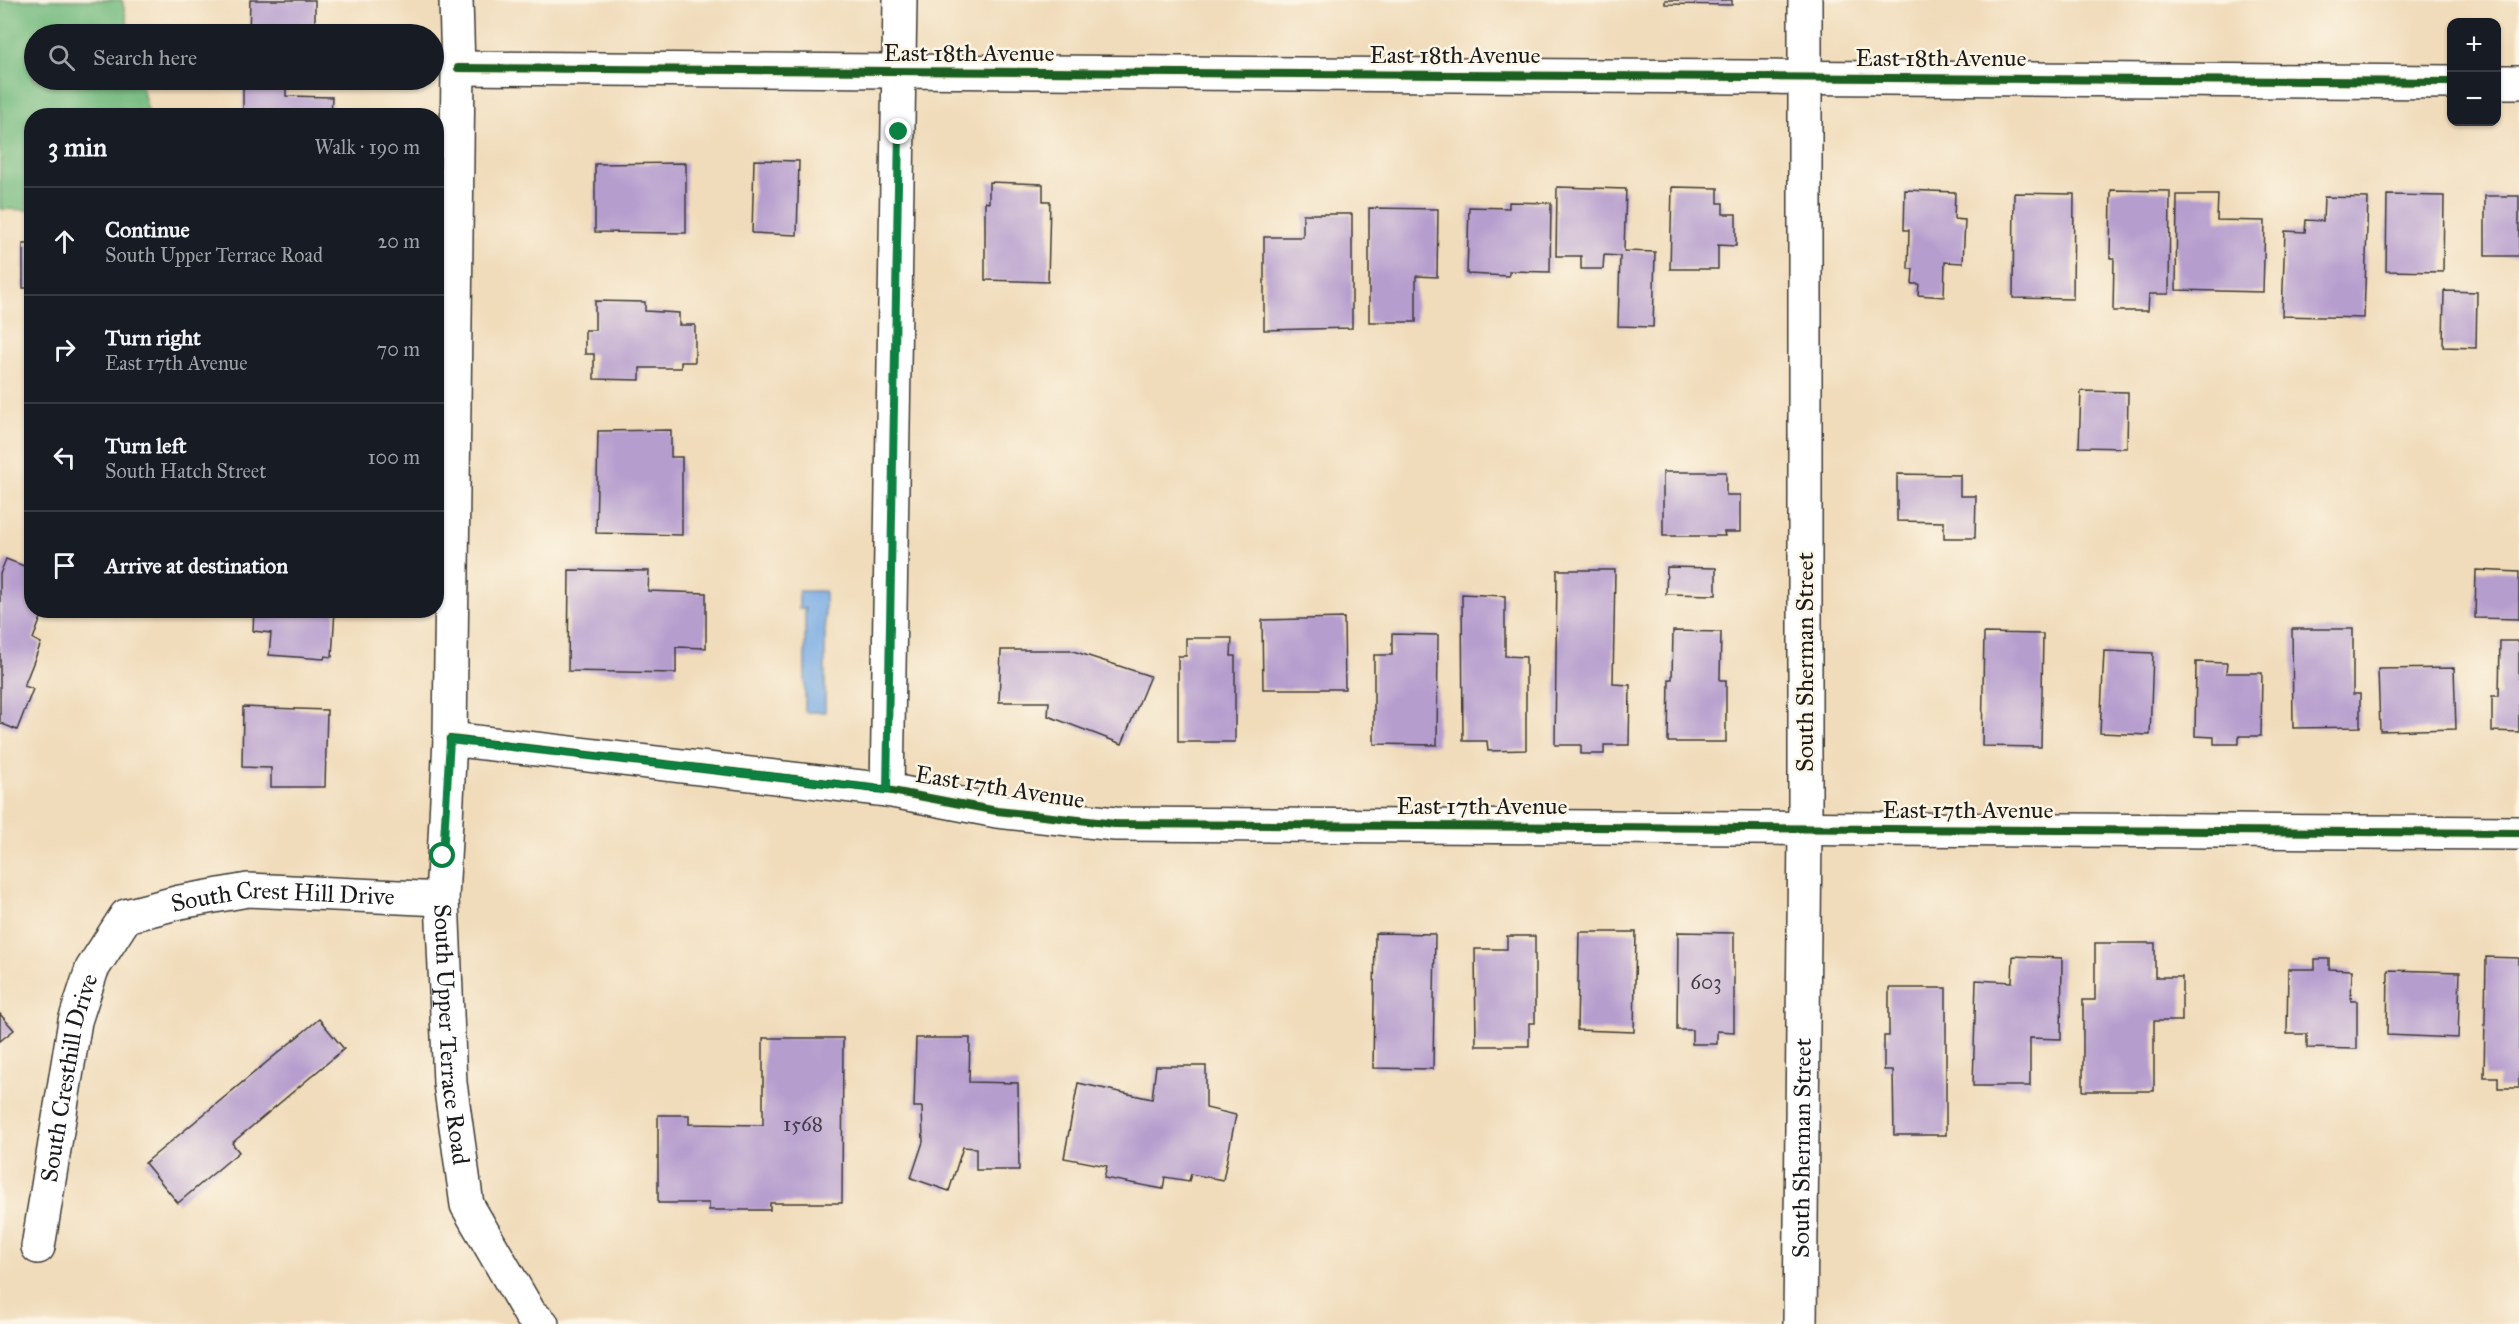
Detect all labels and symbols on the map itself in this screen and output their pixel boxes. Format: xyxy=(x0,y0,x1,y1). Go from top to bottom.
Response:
street label: East 18th Avenue xyxy=(883,38,1055,68)
street label: East 18th Avenue xyxy=(1369,40,1541,70)
street label: East 18th Avenue xyxy=(1855,43,2027,73)
route end xyxy=(885,118,911,144)
street label: South Sherman Street xyxy=(1790,551,1820,772)
street label: East 17th Avenue xyxy=(913,759,1087,815)
street label: East 17th Avenue xyxy=(1396,791,1568,821)
street label: East 17th Avenue xyxy=(1882,795,2054,825)
route start xyxy=(429,842,455,868)
street label: South Crest Hill Drive xyxy=(168,874,395,919)
street label: South Upper Terrace Road xyxy=(427,903,476,1167)
house number: 603 xyxy=(1690,969,1722,995)
street label: South Cresthill Drive xyxy=(34,970,104,1184)
street label: South Sherman Street xyxy=(1786,1037,1818,1258)
house number: 1568 xyxy=(783,1111,823,1137)

